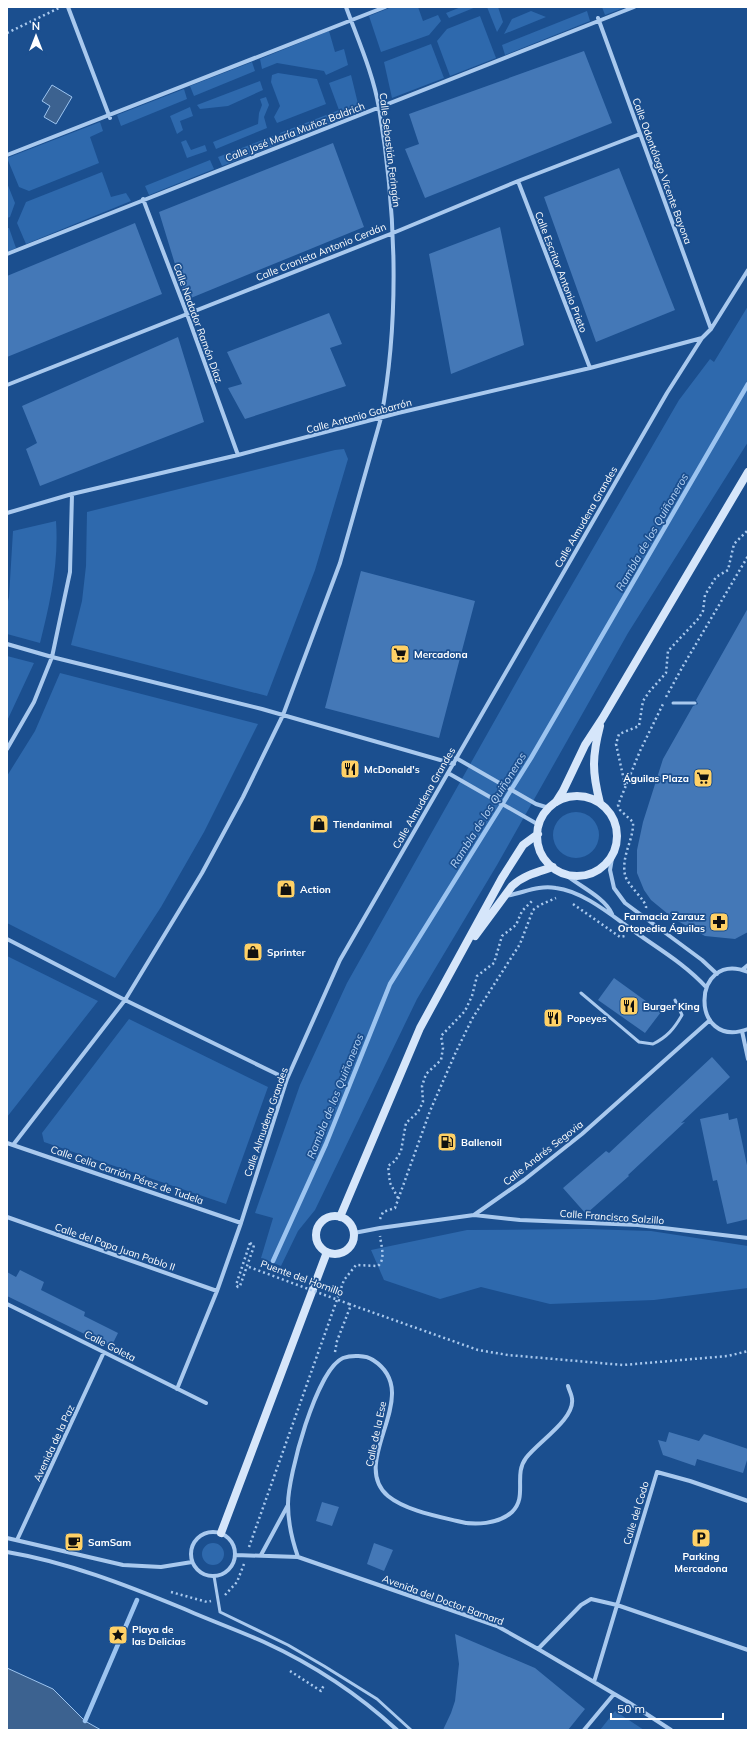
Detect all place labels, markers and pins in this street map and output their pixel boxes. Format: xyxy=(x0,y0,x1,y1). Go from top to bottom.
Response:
supermarket icon: Mercadona xyxy=(389,643,411,665)
place label: Mercadona xyxy=(414,648,468,661)
restaurant icon: McDonald's xyxy=(339,758,361,780)
place label: McDonald's xyxy=(364,763,420,776)
supermarket icon: Águilas Plaza xyxy=(692,767,714,789)
place label: Águilas Plaza xyxy=(623,772,689,785)
shop icon: Tiendanimal xyxy=(308,813,330,835)
place label: Tiendanimal xyxy=(333,818,392,831)
shop icon: Action xyxy=(275,878,297,900)
place label: Action xyxy=(300,883,331,896)
place label: Farmacia Zarauz Ortopedia Águilas xyxy=(618,910,705,935)
pharmacy icon: Farmacia Zarauz Ortopedia Águilas xyxy=(708,911,730,933)
shop icon: Sprinter xyxy=(242,941,264,963)
place label: Sprinter xyxy=(267,946,305,959)
restaurant icon: Burger King xyxy=(618,995,640,1017)
place label: Burger King xyxy=(643,1000,700,1013)
restaurant icon: Popeyes xyxy=(542,1007,564,1029)
place label: Popeyes xyxy=(567,1012,607,1025)
fuel station icon: Ballenoil xyxy=(436,1131,458,1153)
place label: Ballenoil xyxy=(461,1136,502,1149)
parking icon: Parking Mercadona xyxy=(690,1527,712,1549)
cafe icon: SamSam xyxy=(63,1531,85,1553)
place label: SamSam xyxy=(88,1536,131,1549)
place label: Parking Mercadona xyxy=(674,1550,728,1575)
place label: Playa de las Delicias xyxy=(132,1623,186,1648)
place icon: Playa de las Delicias xyxy=(107,1624,129,1646)

